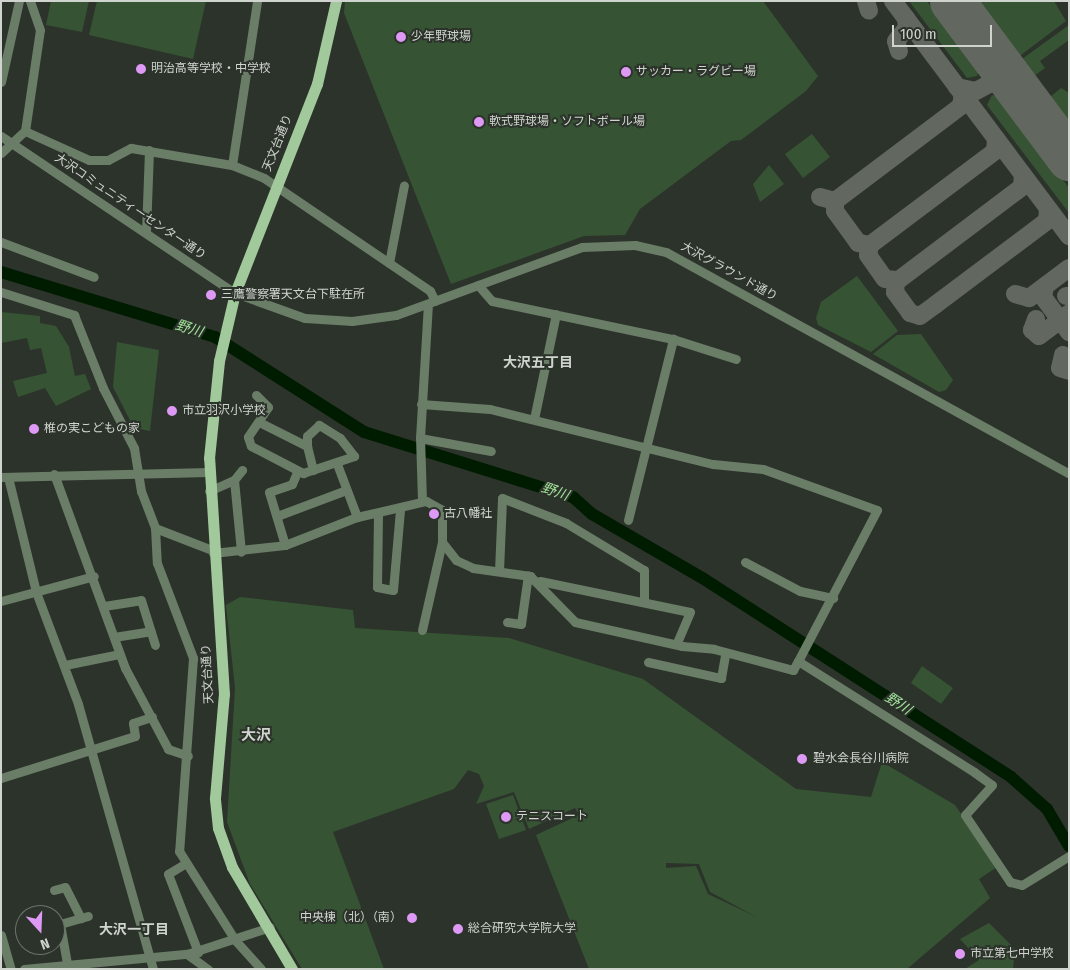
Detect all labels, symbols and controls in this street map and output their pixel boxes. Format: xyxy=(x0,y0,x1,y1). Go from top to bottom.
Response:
scale bar xyxy=(895,15,995,47)
text: 100 m xyxy=(900,25,937,43)
place label: 少年野球場 xyxy=(411,30,471,44)
marker: 少年野球場 xyxy=(395,31,407,43)
place label: 明治高等学校・中学校 xyxy=(151,62,271,76)
marker: 明治高等学校・中学校 xyxy=(135,63,147,75)
place label: サッカー・ラグビー場 xyxy=(636,65,756,79)
marker: サッカー・ラグビー場 xyxy=(620,66,632,78)
street label: 天文台通り xyxy=(260,112,296,174)
place label: 軟式野球場・ソフトボール場 xyxy=(489,115,645,129)
marker: 軟式野球場・ソフトボール場 xyxy=(473,116,485,128)
street label: 大沢コミュニティーセンター通り xyxy=(51,151,209,263)
street label: 大沢グラウンド通り xyxy=(678,240,780,304)
place label: 三鷹警察署天文台下駐在所 xyxy=(221,288,365,302)
marker: 三鷹警察署天文台下駐在所 xyxy=(205,289,217,301)
water label: 野川 xyxy=(173,317,205,341)
district label: 大沢五丁目 xyxy=(503,355,573,371)
place label: 市立羽沢小学校 xyxy=(182,404,266,418)
marker: 市立羽沢小学校 xyxy=(166,405,178,417)
place label: 椎の実こどもの家 xyxy=(44,422,140,436)
marker: 椎の実こどもの家 xyxy=(28,423,40,435)
water label: 野川 xyxy=(539,479,571,505)
place label: 古八幡社 xyxy=(444,507,492,521)
marker: 古八幡社 xyxy=(428,508,440,520)
street label: 天文台通り xyxy=(199,644,217,704)
water label: 野川 xyxy=(882,689,914,719)
district label: 大沢 xyxy=(241,727,271,745)
marker: 碧水会長谷川病院 xyxy=(795,752,809,766)
place label: 碧水会長谷川病院 xyxy=(813,752,909,766)
place label: テニスコート xyxy=(516,810,588,824)
marker: テニスコート xyxy=(500,811,512,823)
north arrow xyxy=(15,905,65,955)
place label: 中央棟（北）（南） xyxy=(300,911,402,925)
marker: 中央棟（北）（南） xyxy=(406,912,418,924)
district label: 大沢一丁目 xyxy=(99,922,169,938)
place label: 総合研究大学院大学 xyxy=(468,922,576,936)
marker: 総合研究大学院大学 xyxy=(452,923,464,935)
text: N xyxy=(38,934,52,953)
place label: 市立第七中学校 xyxy=(970,947,1054,961)
marker: 市立第七中学校 xyxy=(954,948,966,960)

